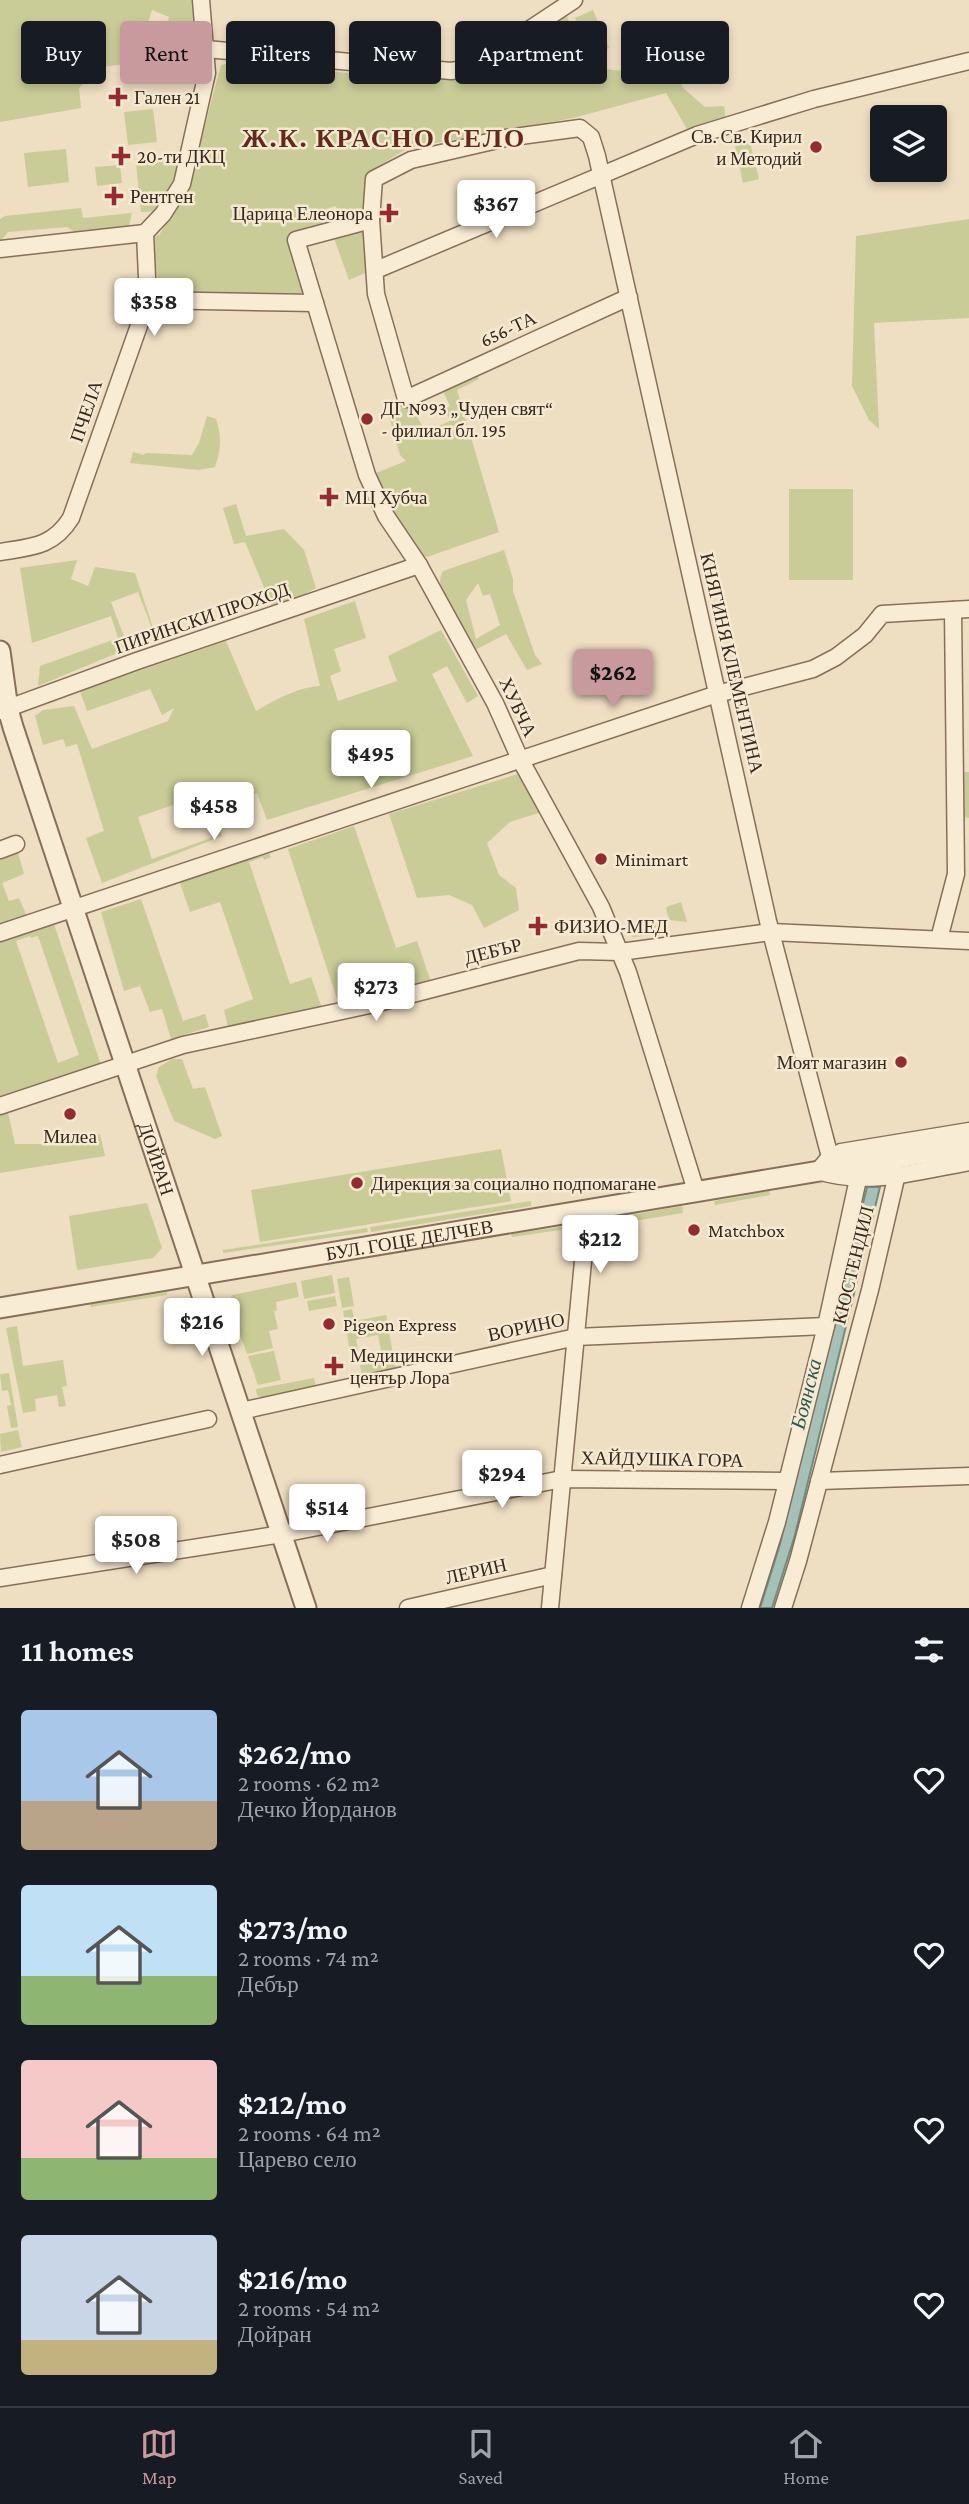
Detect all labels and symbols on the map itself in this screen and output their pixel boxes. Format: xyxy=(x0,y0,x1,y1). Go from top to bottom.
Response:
marker: Гален 21 xyxy=(108,87,128,107)
place label: Гален 21 xyxy=(134,87,200,108)
district label: Ж.К. КРАСНО СЕЛО xyxy=(242,124,526,153)
place label: Св. Св. Кирил и Методий xyxy=(691,126,803,169)
marker: Св. Св. Кирил и Методий xyxy=(808,139,824,155)
marker: 20-ти ДКЦ xyxy=(111,146,131,166)
place label: 20-ти ДКЦ xyxy=(137,146,225,167)
pin: $367 xyxy=(455,180,537,240)
marker: Рентген xyxy=(104,186,124,206)
place label: Рентген xyxy=(130,186,193,207)
place label: Царица Елеонора xyxy=(232,203,374,224)
marker: Царица Елеонора xyxy=(379,203,399,223)
pin: $358 xyxy=(113,278,195,338)
street label: 656-ТА xyxy=(477,307,540,351)
street label: ПЧЕЛА xyxy=(66,377,106,445)
place label: ДГ №93 „Чуден свят“ - филиал бл. 195 xyxy=(381,398,553,441)
marker: ДГ №93 „Чуден свят“ - филиал бл. 195 xyxy=(359,411,375,427)
marker: МЦ Хубча xyxy=(319,487,339,507)
place label: МЦ Хубча xyxy=(345,487,428,508)
street label: КНЯГИНЯ КЛЕМЕНТИНА xyxy=(696,551,768,776)
street label: ПИРИНСКИ ПРОХОД xyxy=(112,578,292,658)
pin: $262 xyxy=(572,650,654,709)
street label: ХУБЧА xyxy=(495,674,541,740)
pin: $495 xyxy=(330,730,412,790)
pin: $458 xyxy=(173,782,255,842)
place label: Minimart xyxy=(615,849,689,870)
marker: Minimart xyxy=(593,851,609,867)
marker: ФИЗИО-МЕД xyxy=(528,916,548,936)
place label: ФИЗИО-МЕД xyxy=(554,916,668,937)
street label: ДЕБЪР xyxy=(462,934,524,968)
pin: $273 xyxy=(335,964,417,1023)
place label: Моят магазин xyxy=(776,1052,887,1073)
marker: Моят магазин xyxy=(893,1054,909,1070)
marker: Милеа xyxy=(62,1106,78,1122)
street label: ДОЙРАН xyxy=(135,1119,179,1198)
place label: Милеа xyxy=(43,1126,97,1147)
place label: Дирекция за социално подпомагане xyxy=(371,1173,656,1194)
marker: Дирекция за социално подпомагане xyxy=(349,1175,365,1191)
street label: КЮСТЕНДИЛ xyxy=(828,1203,878,1326)
street label: БУЛ. ГОЦЕ ДЕЛЧЕВ xyxy=(324,1215,495,1264)
pin: $212 xyxy=(559,1216,641,1275)
place label: Matchbox xyxy=(708,1220,785,1241)
marker: Matchbox xyxy=(686,1222,702,1238)
pin: $216 xyxy=(161,1298,243,1358)
street label: ВОРИНО xyxy=(486,1309,566,1345)
place label: Pigeon Express xyxy=(343,1314,457,1335)
marker: Pigeon Express xyxy=(321,1316,337,1332)
place label: Медицински център Лора xyxy=(350,1345,453,1388)
marker: Медицински център Лора xyxy=(324,1356,344,1376)
water label: Боянска xyxy=(785,1356,826,1433)
street label: ХАЙДУШКА ГОРА xyxy=(580,1447,744,1471)
pin: $294 xyxy=(461,1450,543,1510)
pin: $514 xyxy=(286,1484,368,1544)
pin: $508 xyxy=(95,1516,177,1576)
street label: ЛЕРИН xyxy=(443,1554,509,1588)

